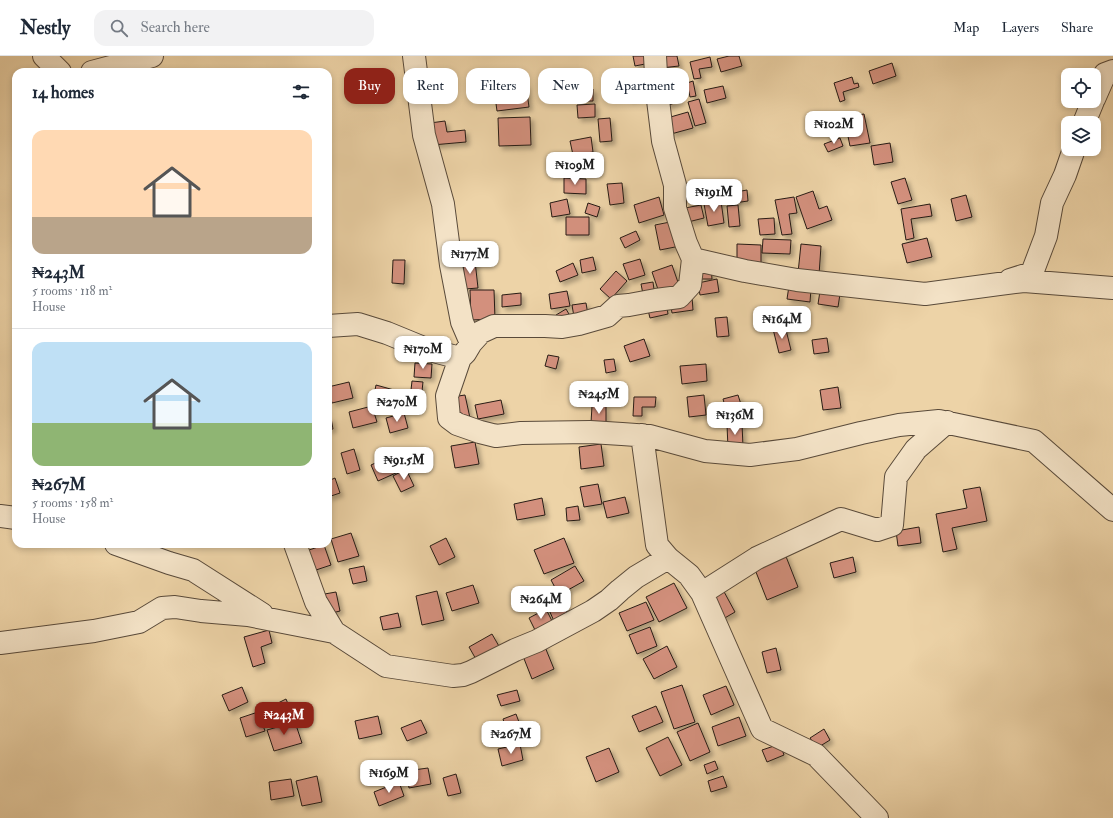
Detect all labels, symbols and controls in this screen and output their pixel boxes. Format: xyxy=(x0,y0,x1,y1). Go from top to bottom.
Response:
search box xyxy=(94,10,374,46)
text: Nestly xyxy=(20,16,70,40)
icon: search xyxy=(108,17,130,39)
text: Search here xyxy=(140,18,210,37)
text: Map xyxy=(953,19,979,36)
text: Layers xyxy=(1001,19,1039,36)
text: Share xyxy=(1061,19,1093,36)
chip: Buy xyxy=(344,68,395,104)
chip: Rent xyxy=(403,68,458,104)
chip: Filters xyxy=(466,68,530,104)
chip: New xyxy=(538,68,593,104)
chip: Apartment xyxy=(601,68,689,104)
map controls xyxy=(1061,68,1101,156)
button: locate xyxy=(1061,68,1101,108)
icon: filters xyxy=(290,81,312,103)
text: 14 homes xyxy=(32,82,94,103)
pin: ₦102M xyxy=(806,111,862,145)
text: ₦102M xyxy=(814,116,854,132)
button: layers xyxy=(1061,116,1101,156)
pin: ₦109M xyxy=(547,152,603,186)
icon: home xyxy=(136,156,208,228)
text: ₦109M xyxy=(555,157,595,173)
pin: ₦191M xyxy=(686,179,742,213)
text: ₦191M xyxy=(695,184,733,200)
pin: ₦177M xyxy=(442,241,498,275)
text: ₦177M xyxy=(451,246,489,262)
text: ₦243M xyxy=(32,262,85,283)
text: 5 rooms · 118 m² xyxy=(32,283,112,299)
text: House xyxy=(32,299,65,315)
pin: ₦164M xyxy=(754,306,810,340)
text: ₦164M xyxy=(762,311,802,327)
pin: ₦170M xyxy=(395,336,451,370)
text: ₦170M xyxy=(403,341,443,357)
icon: home xyxy=(136,368,208,440)
pin: ₦245M xyxy=(571,381,627,415)
text: ₦245M xyxy=(578,386,620,402)
pin: ₦270M xyxy=(369,389,425,423)
text: ₦270M xyxy=(376,394,418,410)
pin: ₦136M xyxy=(707,402,763,436)
text: ₦136M xyxy=(716,407,754,423)
pin: ₦91.5M xyxy=(371,447,437,481)
text: ₦91.5M xyxy=(383,452,425,468)
text: ₦267M xyxy=(32,474,86,495)
text: 5 rooms · 158 m² xyxy=(32,495,113,511)
text: House xyxy=(32,511,65,527)
pin: ₦264M xyxy=(513,586,569,620)
text: ₦264M xyxy=(520,591,562,607)
pin: ₦243M xyxy=(256,702,312,736)
text: ₦243M xyxy=(264,707,304,723)
pin: ₦267M xyxy=(483,721,539,755)
text: ₦267M xyxy=(490,726,532,742)
pin: ₦169M xyxy=(361,760,417,794)
text: ₦169M xyxy=(369,765,409,781)

